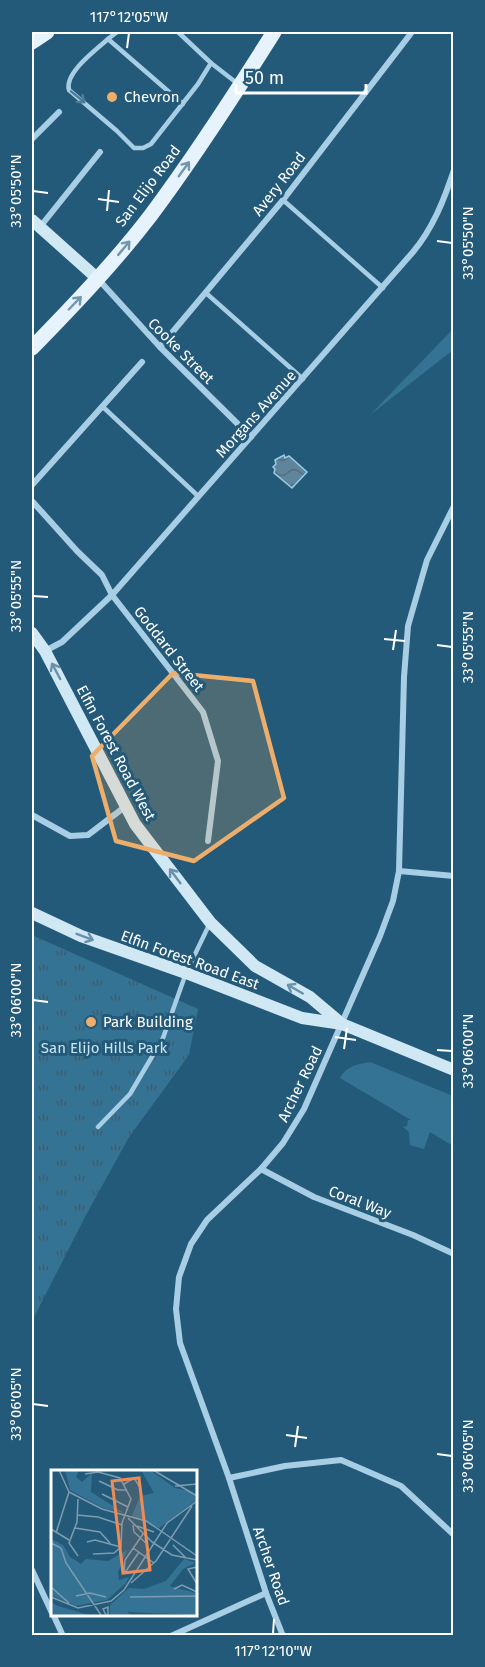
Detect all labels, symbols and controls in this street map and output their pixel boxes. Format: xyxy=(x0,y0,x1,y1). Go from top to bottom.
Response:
text: 117°12'05"W xyxy=(90,8,169,26)
scale bar xyxy=(236,57,366,95)
text: 50 m xyxy=(245,67,284,89)
place label: Chevron xyxy=(124,88,179,106)
one-way arrow xyxy=(70,90,85,104)
marker: Chevron xyxy=(105,90,119,104)
street label: San Elijo Road xyxy=(112,142,184,230)
street label: Avery Road xyxy=(249,149,309,219)
text: 33°05'50"N xyxy=(7,154,25,228)
one-way arrow xyxy=(178,161,190,177)
text: 33°05'50"N xyxy=(459,206,477,280)
one-way arrow xyxy=(117,240,130,256)
one-way arrow xyxy=(68,295,82,310)
street label: Cooke Street xyxy=(144,314,218,388)
street label: Morgans Avenue xyxy=(212,367,300,461)
text: 33°05'55"N xyxy=(7,560,25,632)
street label: Goddard Street xyxy=(130,603,208,696)
text: 33°05'55"N xyxy=(459,611,477,683)
one-way arrow xyxy=(50,663,61,681)
street label: Elfin Forest Road West xyxy=(73,682,160,824)
one-way arrow xyxy=(168,868,181,884)
street label: Elfin Forest Road East xyxy=(118,927,262,994)
one-way arrow xyxy=(75,932,94,943)
text: 33°06'00"N xyxy=(7,963,25,1037)
one-way arrow xyxy=(287,983,304,995)
place label: Park Building xyxy=(103,1013,193,1031)
text: 33°06'00"N xyxy=(459,1014,477,1088)
marker: Park Building xyxy=(84,1015,98,1029)
park label: San Elijo Hills Park xyxy=(41,1039,167,1057)
street label: Archer Road xyxy=(274,1043,326,1125)
street label: Coral Way xyxy=(326,1182,394,1222)
text: 33°06'05"N xyxy=(7,1367,25,1441)
text: 33°06'05"N xyxy=(459,1419,477,1493)
inset map xyxy=(51,1470,196,1616)
street label: Archer Road xyxy=(249,1524,293,1608)
text: 117°12'10"W xyxy=(234,1642,312,1660)

